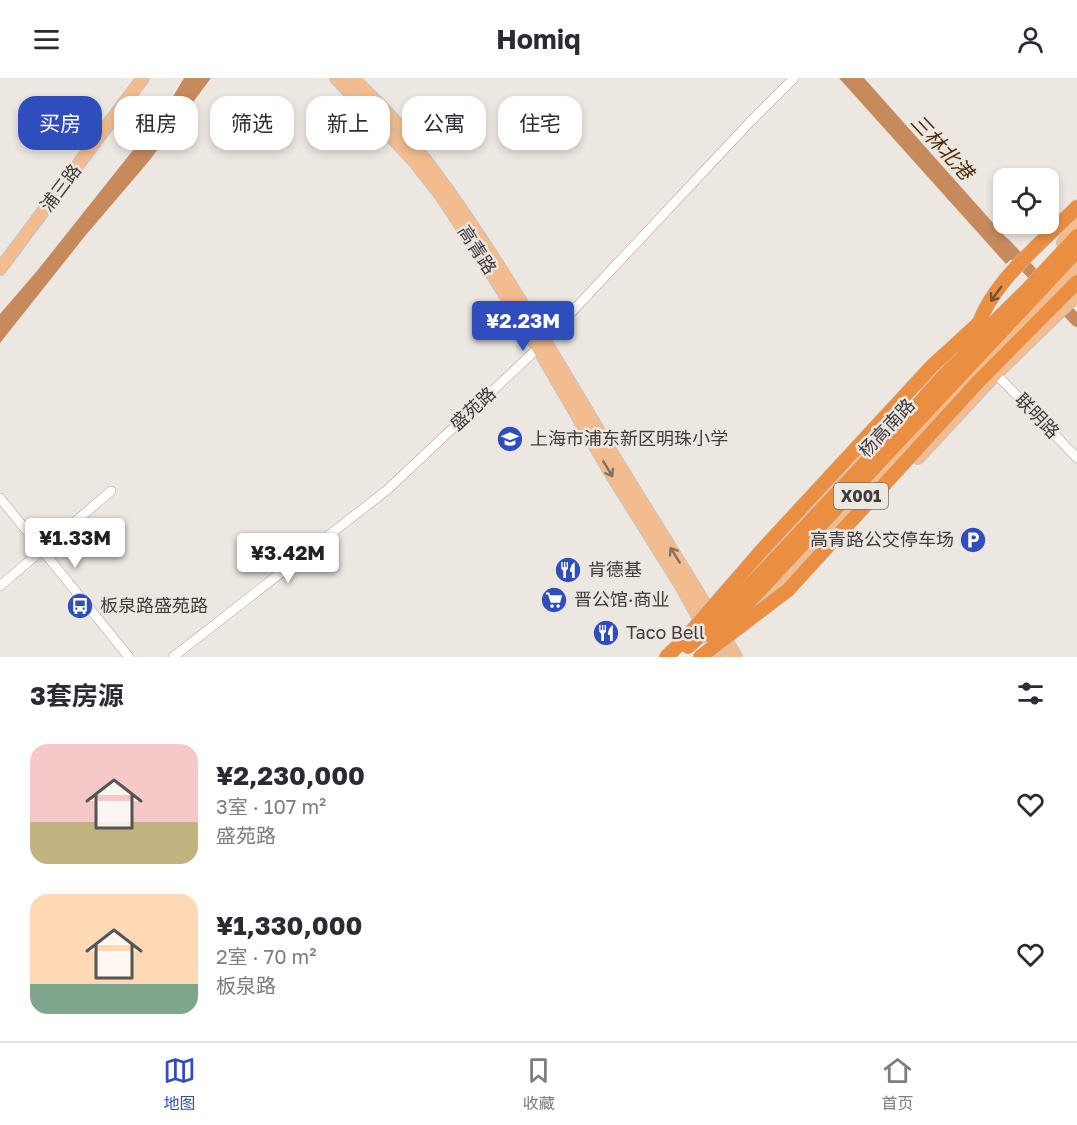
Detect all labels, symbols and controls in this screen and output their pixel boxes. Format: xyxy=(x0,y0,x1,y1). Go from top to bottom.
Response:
icon: menu xyxy=(30,23,63,56)
text: Homiq xyxy=(496,23,581,55)
icon: person xyxy=(1014,23,1047,56)
chip: 买房 xyxy=(18,96,102,150)
chip: 租房 xyxy=(114,96,198,150)
chip: 筛选 xyxy=(210,96,294,150)
chip: 新上 xyxy=(306,96,390,150)
chip: 公寓 xyxy=(402,96,486,150)
chip: 住宅 xyxy=(498,96,582,150)
water label: 三林北港 xyxy=(907,109,981,186)
street label: 浦三路 xyxy=(35,159,85,216)
map controls xyxy=(993,168,1059,234)
button: locate xyxy=(993,168,1059,234)
street label: 高青路 xyxy=(454,221,502,278)
one-way arrow xyxy=(990,285,1002,301)
pin: ¥2.23M xyxy=(474,301,572,352)
text: ¥2.23M xyxy=(486,308,560,332)
street label: 盛苑路 xyxy=(445,382,500,435)
street label: 联明路 xyxy=(1011,388,1064,442)
street label: 杨高南路 xyxy=(854,393,919,461)
school or university icon: 上海市浦东新区明珠小学 xyxy=(495,424,525,454)
place label: 上海市浦东新区明珠小学 xyxy=(530,427,728,449)
one-way arrow xyxy=(603,460,615,477)
road number: X001 xyxy=(834,483,888,509)
pin: ¥1.33M xyxy=(26,518,124,569)
text: ¥1.33M xyxy=(39,525,111,549)
parking icon: 高青路公交停车场 xyxy=(958,525,988,555)
place label: 高青路公交停车场 xyxy=(810,528,954,550)
pin: ¥3.42M xyxy=(239,533,337,584)
text: ¥3.42M xyxy=(251,540,325,564)
one-way arrow xyxy=(669,547,681,564)
restaurant icon: 肯德基 xyxy=(553,555,583,585)
place label: 肯德基 xyxy=(588,558,642,580)
supermarket icon: 晋公馆·商业 xyxy=(539,585,569,615)
place label: 晋公馆·商业 xyxy=(574,588,669,610)
bus stop icon: 板泉路盛苑路 xyxy=(65,591,95,621)
place label: 板泉路盛苑路 xyxy=(100,594,208,616)
restaurant icon: Taco Bell xyxy=(591,618,621,648)
place label: Taco Bell xyxy=(626,621,705,643)
icon: filters xyxy=(1014,677,1047,710)
text: 3套房源 xyxy=(30,680,124,711)
text: ¥2,230,000 xyxy=(216,760,365,791)
icon: home xyxy=(78,768,150,840)
icon: heart xyxy=(1014,788,1047,821)
text: 3室 · 107 m² xyxy=(216,794,326,818)
text: 盛苑路 xyxy=(216,823,276,847)
text: ¥1,330,000 xyxy=(216,910,363,941)
icon: home xyxy=(78,918,150,990)
icon: heart xyxy=(1014,938,1047,971)
text: 2室 · 70 m² xyxy=(216,944,317,968)
text: 板泉路 xyxy=(216,973,276,997)
tab: 地图 xyxy=(163,1054,196,1114)
tab: 收藏 xyxy=(522,1054,555,1114)
tab: 首页 xyxy=(881,1054,914,1114)

